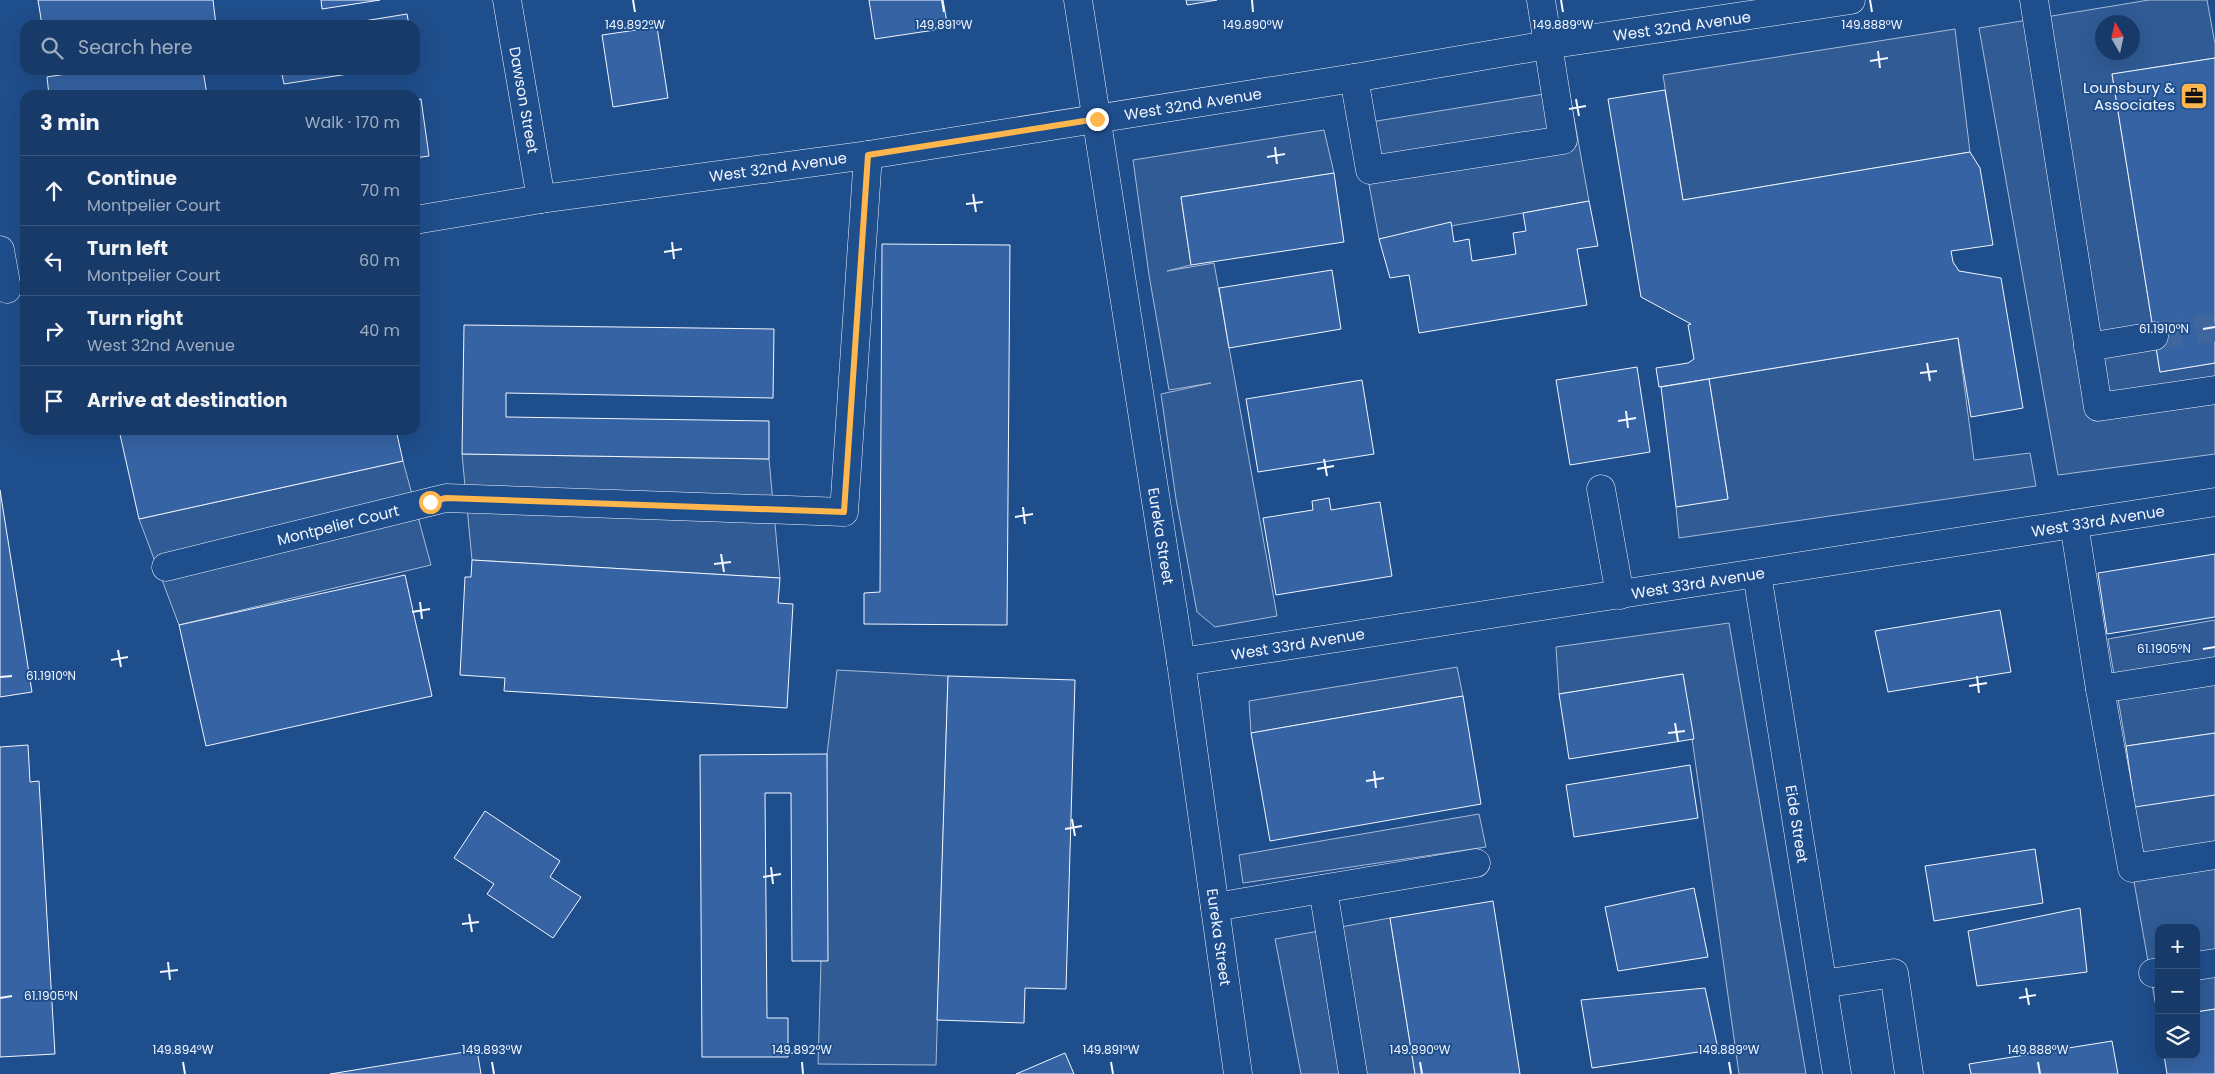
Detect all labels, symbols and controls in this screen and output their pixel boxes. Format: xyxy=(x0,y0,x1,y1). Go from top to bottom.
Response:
street label: West 32nd Avenue xyxy=(1612,6,1752,46)
north arrow xyxy=(2095,15,2140,60)
text: 149.892°W xyxy=(605,16,665,33)
text: 149.891°W xyxy=(915,16,973,33)
text: 149.890°W xyxy=(1223,16,1284,33)
text: 149.889°W xyxy=(1533,16,1594,33)
text: 149.888°W xyxy=(1842,16,1903,33)
search box xyxy=(20,20,420,75)
icon: search xyxy=(38,34,66,62)
text: Search here xyxy=(78,34,192,61)
street label: Dawson Street xyxy=(504,45,544,155)
place label: Lounsbury & Associates xyxy=(2083,77,2175,115)
office icon: Lounsbury & Associates xyxy=(2179,81,2209,111)
street label: West 32nd Avenue xyxy=(1123,83,1263,125)
text: 3 min xyxy=(40,108,100,137)
route end xyxy=(1086,108,1109,131)
text: Walk · 170 m xyxy=(305,111,400,134)
street label: West 32nd Avenue xyxy=(708,147,848,187)
text: Continue xyxy=(87,165,177,192)
icon: ahead xyxy=(40,177,68,205)
text: 70 m xyxy=(360,179,400,202)
text: Montpelier Court xyxy=(87,194,220,217)
text: Turn left xyxy=(87,235,168,262)
icon: left xyxy=(40,247,68,275)
text: 60 m xyxy=(359,249,400,272)
text: Montpelier Court xyxy=(87,264,220,287)
text: Turn right xyxy=(87,305,183,332)
icon: right xyxy=(40,317,68,345)
text: 40 m xyxy=(359,319,400,342)
text: 61.1910°N xyxy=(2139,320,2189,337)
text: West 32nd Avenue xyxy=(87,334,235,357)
icon: arrive xyxy=(40,387,68,415)
text: Arrive at destination xyxy=(87,387,288,414)
street label: Eureka Street xyxy=(1143,486,1179,586)
route start xyxy=(419,491,442,514)
street label: Montpelier Court xyxy=(275,500,401,550)
street label: West 33rd Avenue xyxy=(2030,500,2166,542)
street label: West 33rd Avenue xyxy=(1630,562,1766,604)
street label: West 33rd Avenue xyxy=(1230,623,1366,665)
text: 61.1905°N xyxy=(2137,640,2191,657)
text: 61.1910°N xyxy=(26,667,76,684)
street label: Eide Street xyxy=(1780,783,1814,865)
street label: Eureka Street xyxy=(1202,887,1236,987)
map controls xyxy=(2155,924,2200,1059)
button: + xyxy=(2155,924,2200,969)
button: − xyxy=(2155,969,2200,1014)
text: 61.1905°N xyxy=(24,987,78,1004)
button: layers xyxy=(2155,1014,2200,1059)
text: 149.894°W xyxy=(153,1041,214,1058)
text: 149.893°W xyxy=(462,1041,522,1058)
text: 149.892°W xyxy=(772,1041,832,1058)
text: 149.891°W xyxy=(1082,1041,1140,1058)
text: 149.890°W xyxy=(1390,1041,1451,1058)
text: 149.889°W xyxy=(1699,1041,1760,1058)
text: 149.888°W xyxy=(2008,1041,2069,1058)

